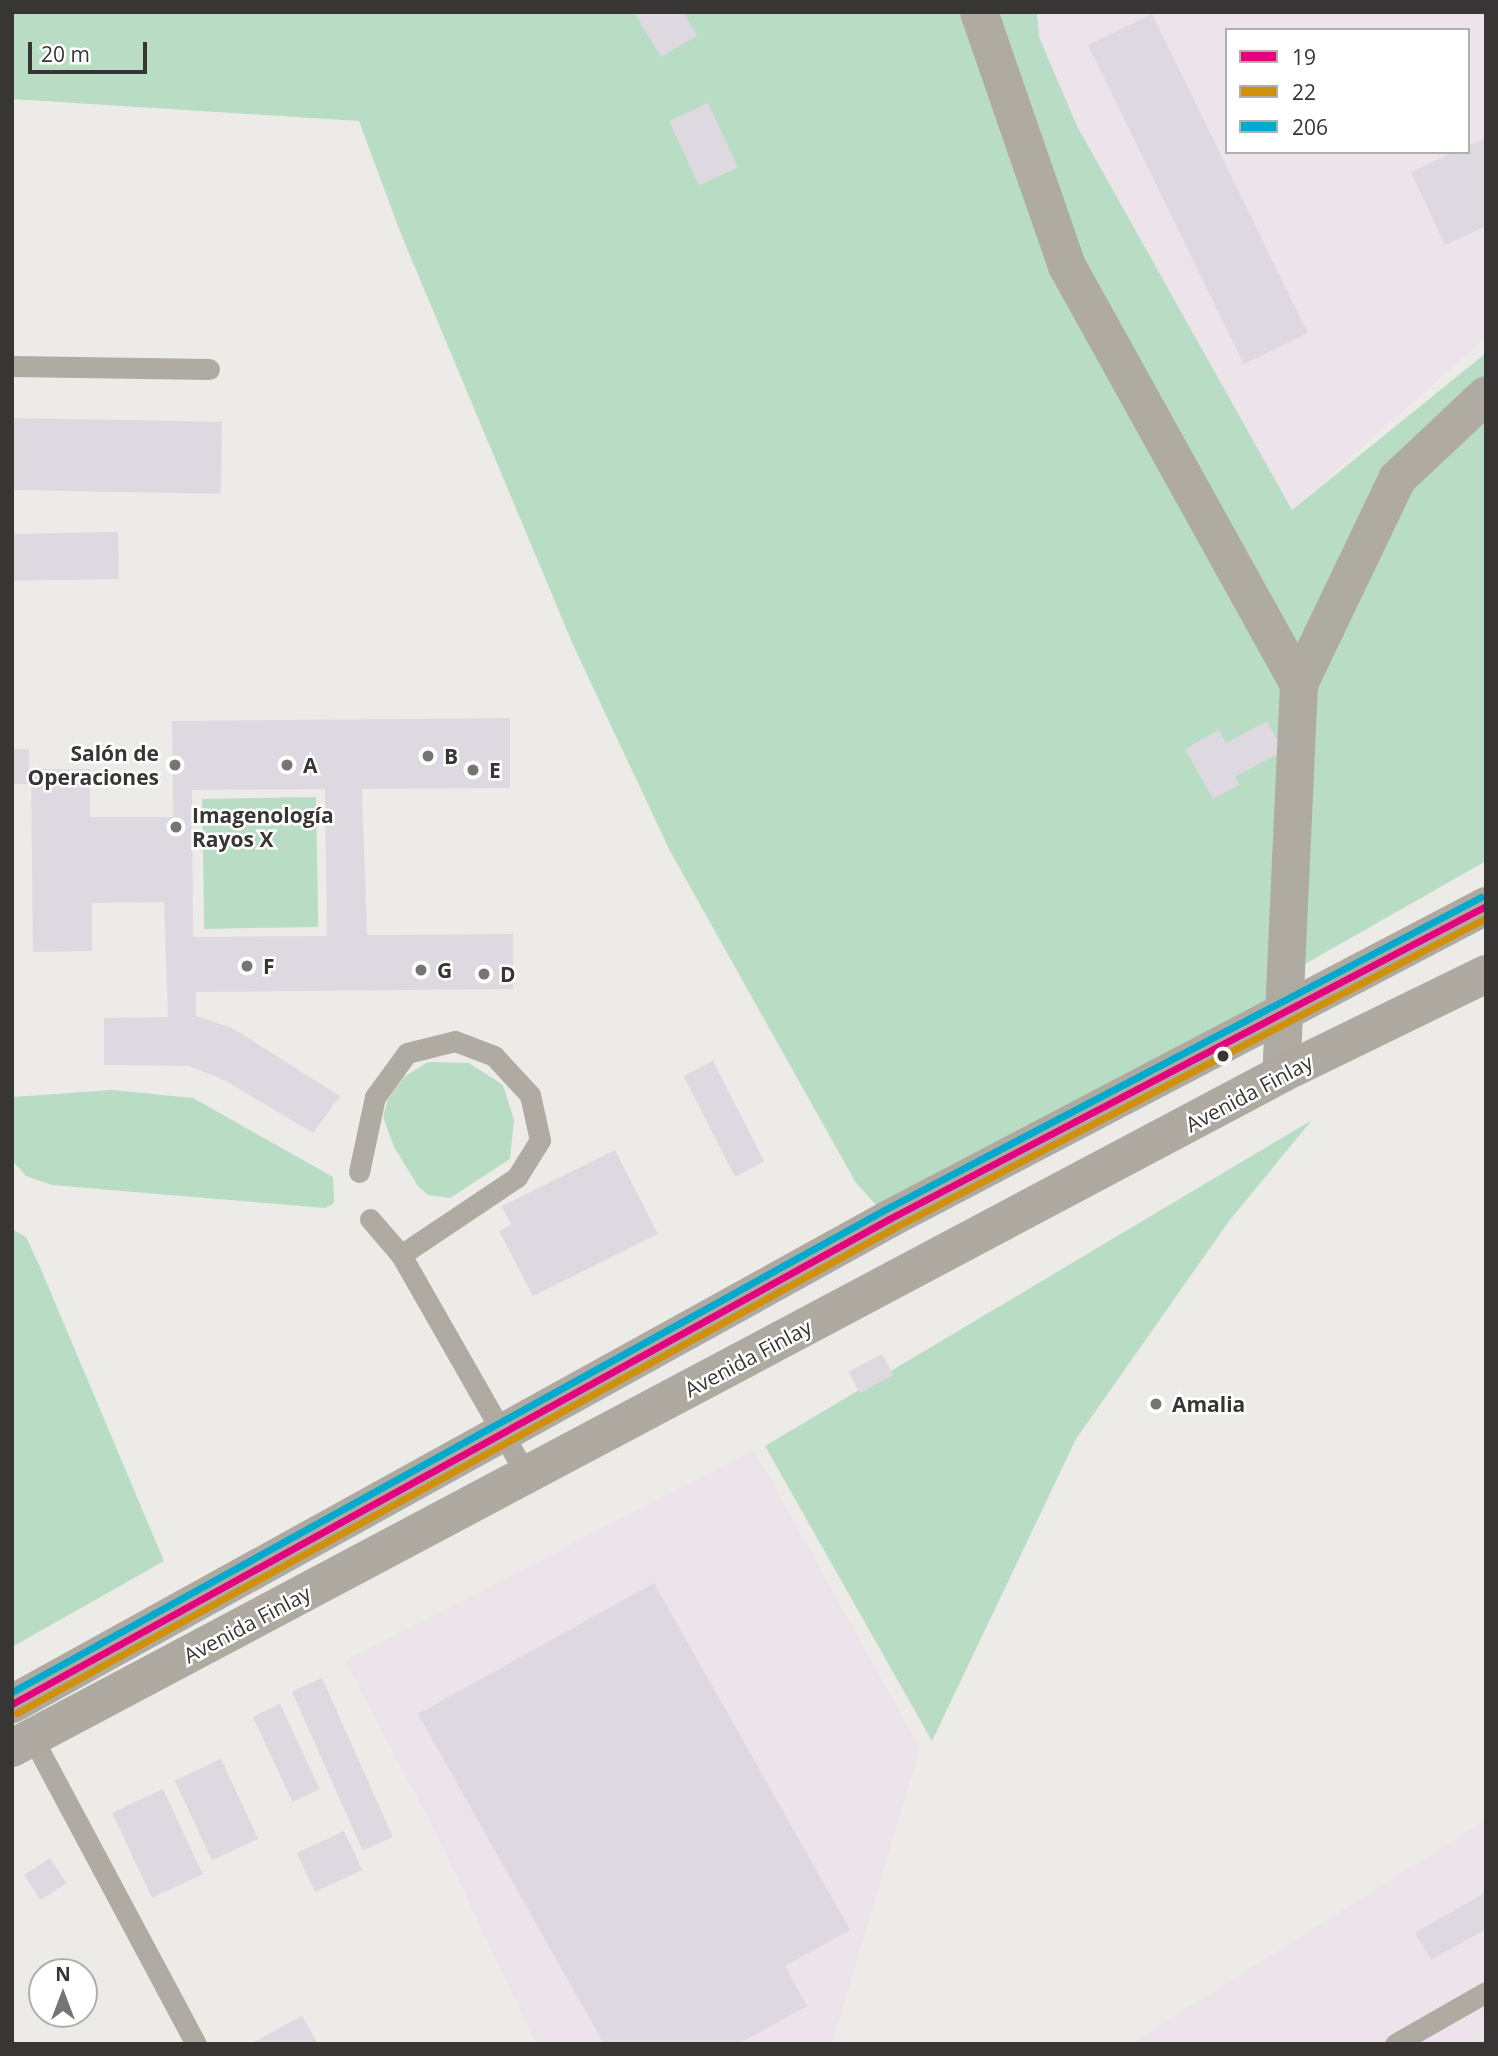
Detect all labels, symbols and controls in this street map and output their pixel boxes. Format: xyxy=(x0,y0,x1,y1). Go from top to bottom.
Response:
scale bar xyxy=(32,28,150,72)
legend xyxy=(1225,28,1470,154)
text: 20 m xyxy=(41,40,90,68)
text: 19 xyxy=(1292,43,1316,71)
text: 22 xyxy=(1292,78,1316,106)
text: 206 xyxy=(1292,113,1328,141)
place label: Salón de Operaciones xyxy=(28,740,159,790)
place label: B xyxy=(444,743,458,769)
marker: B xyxy=(418,746,438,766)
place label: A xyxy=(303,752,317,778)
marker: Salón de Operaciones xyxy=(165,755,185,775)
marker: A xyxy=(277,755,297,775)
place label: E xyxy=(489,757,501,783)
marker: E xyxy=(463,760,483,780)
place label: Imagenología Rayos X xyxy=(192,802,334,852)
marker: Imagenología Rayos X xyxy=(166,817,186,837)
place label: F xyxy=(263,953,275,979)
marker: F xyxy=(237,956,257,976)
place label: G xyxy=(437,957,452,983)
marker: G xyxy=(411,960,431,980)
place label: D xyxy=(500,961,516,987)
marker: D xyxy=(474,964,494,984)
street label: Avenida Finlay xyxy=(1181,1049,1317,1137)
unlabelled marker xyxy=(1216,1049,1230,1063)
street label: Avenida Finlay xyxy=(680,1314,816,1402)
place label: Amalia xyxy=(1172,1391,1245,1417)
marker: Amalia xyxy=(1146,1394,1166,1414)
street label: Avenida Finlay xyxy=(179,1580,315,1668)
north arrow xyxy=(28,1958,98,2028)
text: N xyxy=(55,1961,71,1987)

